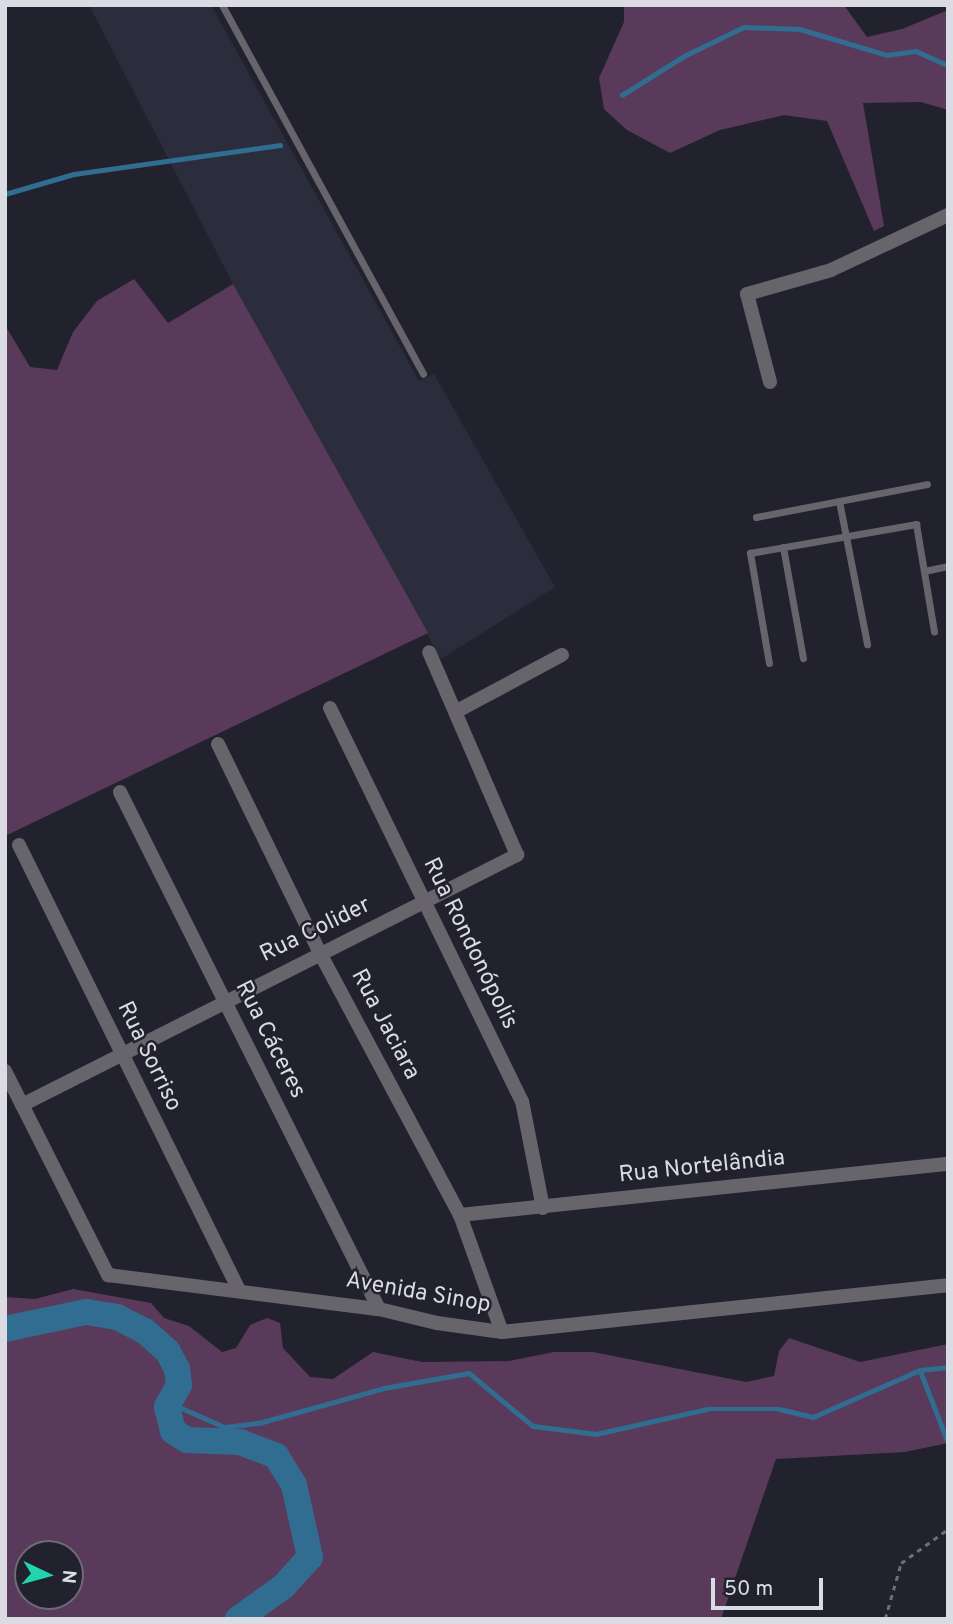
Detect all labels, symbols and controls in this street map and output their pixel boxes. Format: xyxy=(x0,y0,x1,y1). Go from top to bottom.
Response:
street label: Rua Rondonópolis xyxy=(416,854,522,1034)
street label: Rua Colider xyxy=(256,892,376,970)
street label: Rua Jaciara xyxy=(343,965,425,1085)
street label: Rua Cáceres xyxy=(228,977,310,1103)
street label: Rua Sorriso xyxy=(110,998,186,1116)
street label: Rua Nortelândia xyxy=(618,1146,786,1190)
street label: Avenida Sinop xyxy=(343,1268,493,1320)
north arrow xyxy=(14,1540,84,1610)
scale bar xyxy=(715,1564,827,1608)
text: N xyxy=(55,1569,80,1585)
text: 50 m xyxy=(724,1576,773,1603)

